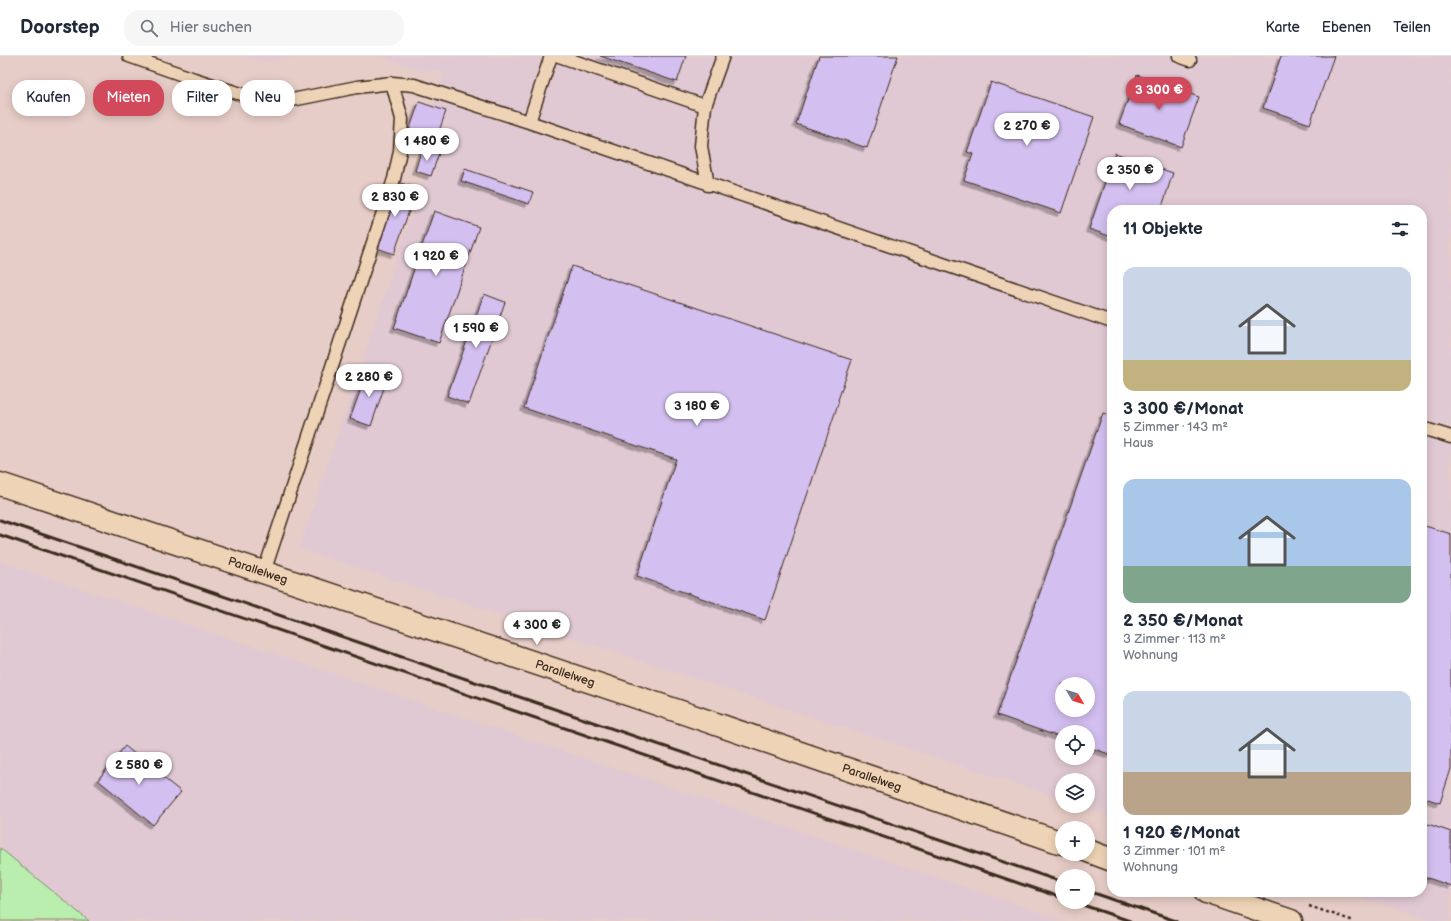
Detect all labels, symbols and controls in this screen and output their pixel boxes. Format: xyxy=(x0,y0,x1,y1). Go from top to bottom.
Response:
search box xyxy=(124,10,404,46)
text: Doorstep xyxy=(20,16,100,39)
icon: search xyxy=(138,17,160,39)
text: Hier suchen xyxy=(170,18,252,37)
text: Karte xyxy=(1266,19,1300,36)
text: Ebenen xyxy=(1322,19,1371,36)
text: Teilen xyxy=(1393,19,1431,36)
pin: 3 300 € xyxy=(1122,77,1196,111)
chip: Kaufen xyxy=(12,80,85,116)
chip: Mieten xyxy=(93,80,164,116)
chip: Filter xyxy=(172,80,232,116)
chip: Neu xyxy=(240,80,295,116)
text: 3 300 € xyxy=(1135,82,1183,98)
pin: 2 270 € xyxy=(990,113,1064,147)
text: 2 270 € xyxy=(1003,118,1051,134)
pin: 1 480 € xyxy=(390,128,464,162)
text: 1 480 € xyxy=(404,133,450,149)
pin: 2 350 € xyxy=(1093,157,1167,191)
text: 2 350 € xyxy=(1106,162,1154,178)
pin: 2 830 € xyxy=(358,184,432,218)
text: 2 830 € xyxy=(371,189,419,205)
icon: filters xyxy=(1389,218,1411,240)
text: 11 Objekte xyxy=(1123,219,1203,239)
pin: 1 920 € xyxy=(399,243,473,277)
text: 1 920 € xyxy=(413,248,459,264)
icon: home xyxy=(1231,293,1303,365)
pin: 1 590 € xyxy=(439,315,513,349)
text: 1 590 € xyxy=(453,320,499,336)
pin: 2 280 € xyxy=(332,364,406,398)
text: 2 280 € xyxy=(345,369,393,385)
pin: 3 180 € xyxy=(660,393,734,427)
text: 3 180 € xyxy=(674,398,720,414)
text: 3 300 €/Monat xyxy=(1123,399,1243,419)
text: 5 Zimmer · 143 m² xyxy=(1123,419,1228,435)
text: Haus xyxy=(1123,435,1154,451)
icon: home xyxy=(1231,505,1303,577)
street label: Parallelweg xyxy=(226,553,290,587)
text: 2 350 €/Monat xyxy=(1123,611,1243,631)
pin: 4 300 € xyxy=(500,612,574,646)
text: 4 300 € xyxy=(513,617,561,633)
text: 3 Zimmer · 113 m² xyxy=(1123,631,1226,647)
text: Wohnung xyxy=(1123,647,1178,663)
street label: Parallelweg xyxy=(533,656,597,690)
north arrow xyxy=(1055,677,1095,717)
map controls xyxy=(1055,677,1095,909)
icon: home xyxy=(1231,717,1303,789)
button: locate xyxy=(1055,725,1095,765)
pin: 2 580 € xyxy=(102,752,176,786)
text: 2 580 € xyxy=(115,757,163,773)
street label: Parallelweg xyxy=(840,760,904,795)
button: layers xyxy=(1055,773,1095,813)
button: + xyxy=(1055,821,1095,861)
text: 1 920 €/Monat xyxy=(1123,823,1240,843)
text: 3 Zimmer · 101 m² xyxy=(1123,843,1225,859)
text: Wohnung xyxy=(1123,859,1178,875)
button: − xyxy=(1055,869,1095,909)

